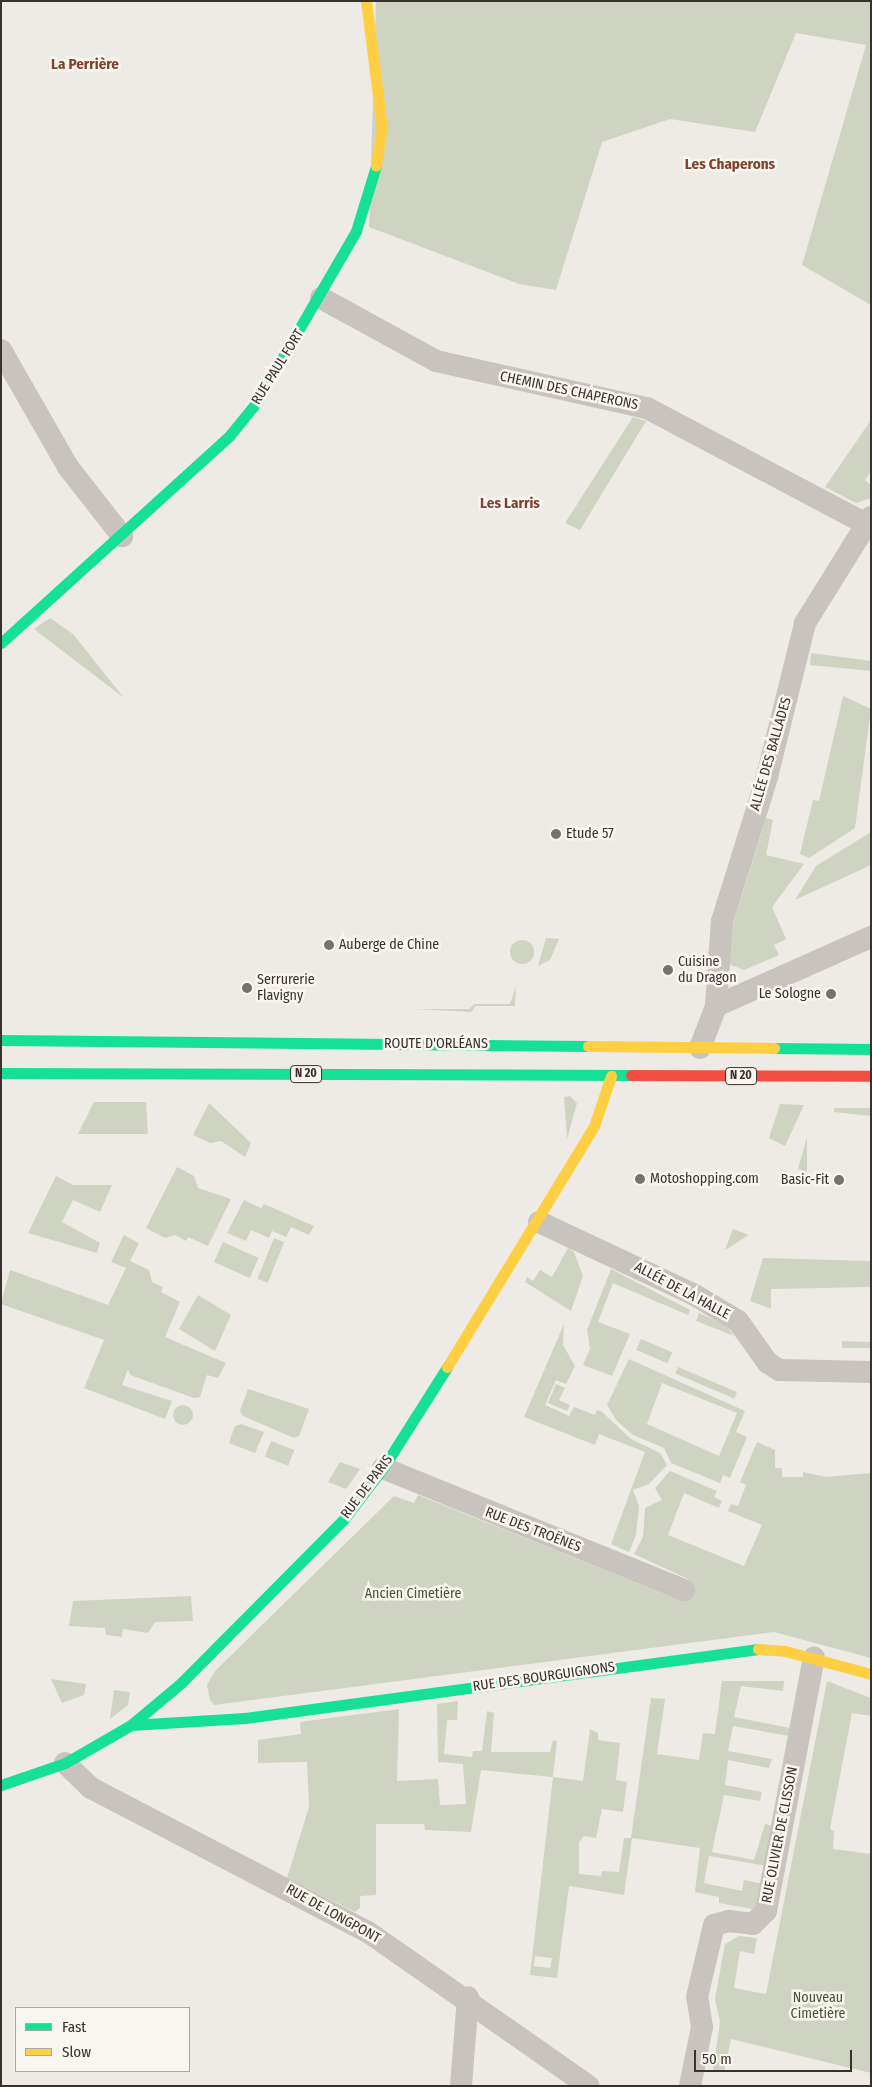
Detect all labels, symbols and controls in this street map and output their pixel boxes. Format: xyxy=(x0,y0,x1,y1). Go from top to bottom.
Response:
district label: La Perrière xyxy=(51,56,119,74)
district label: Les Chaperons xyxy=(685,156,775,174)
street label: RUE PAUL FORT xyxy=(248,326,308,408)
street label: CHEMIN DES CHAPERONS xyxy=(498,368,640,414)
district label: Les Larris xyxy=(480,495,540,513)
street label: ALLÉE DES BALLADES xyxy=(747,695,795,813)
place label: Etude 57 xyxy=(566,826,614,842)
marker: Etude 57 xyxy=(550,828,562,840)
place label: Auberge de Chine xyxy=(339,937,439,953)
marker: Auberge de Chine xyxy=(323,939,335,951)
place label: Cuisine du Dragon xyxy=(678,954,737,986)
marker: Cuisine du Dragon xyxy=(662,964,674,976)
place label: Serrurerie Flavigny xyxy=(257,972,315,1004)
marker: Serrurerie Flavigny xyxy=(241,982,253,994)
place label: Le Sologne xyxy=(759,986,821,1002)
marker: Le Sologne xyxy=(825,988,837,1000)
street label: ROUTE D'ORLÉANS xyxy=(384,1036,488,1052)
road number: N 20 xyxy=(290,1064,322,1084)
road number: N 20 xyxy=(725,1066,757,1086)
place label: Motoshopping.com xyxy=(650,1171,759,1187)
place label: Basic-Fit xyxy=(781,1172,829,1188)
marker: Motoshopping.com xyxy=(634,1173,646,1185)
marker: Basic-Fit xyxy=(833,1174,845,1186)
street label: ALLÉE DE LA HALLE xyxy=(631,1259,733,1323)
street label: RUE DE PARIS xyxy=(338,1452,396,1522)
street label: RUE DES TROËNES xyxy=(483,1504,583,1556)
park label: Ancien Cimetière xyxy=(365,1586,461,1602)
street label: RUE DES BOURGUIGNONS xyxy=(472,1659,616,1695)
street label: RUE OLIVIER DE CLISSON xyxy=(759,1765,801,1905)
street label: RUE DE LONGPONT xyxy=(283,1881,383,1947)
park label: Nouveau Cimetière xyxy=(791,1990,845,2022)
legend xyxy=(15,2007,190,2072)
text: Fast xyxy=(62,2018,86,2036)
scale bar xyxy=(697,2040,854,2072)
text: Slow xyxy=(62,2043,91,2061)
text: 50 m xyxy=(702,2050,732,2068)

